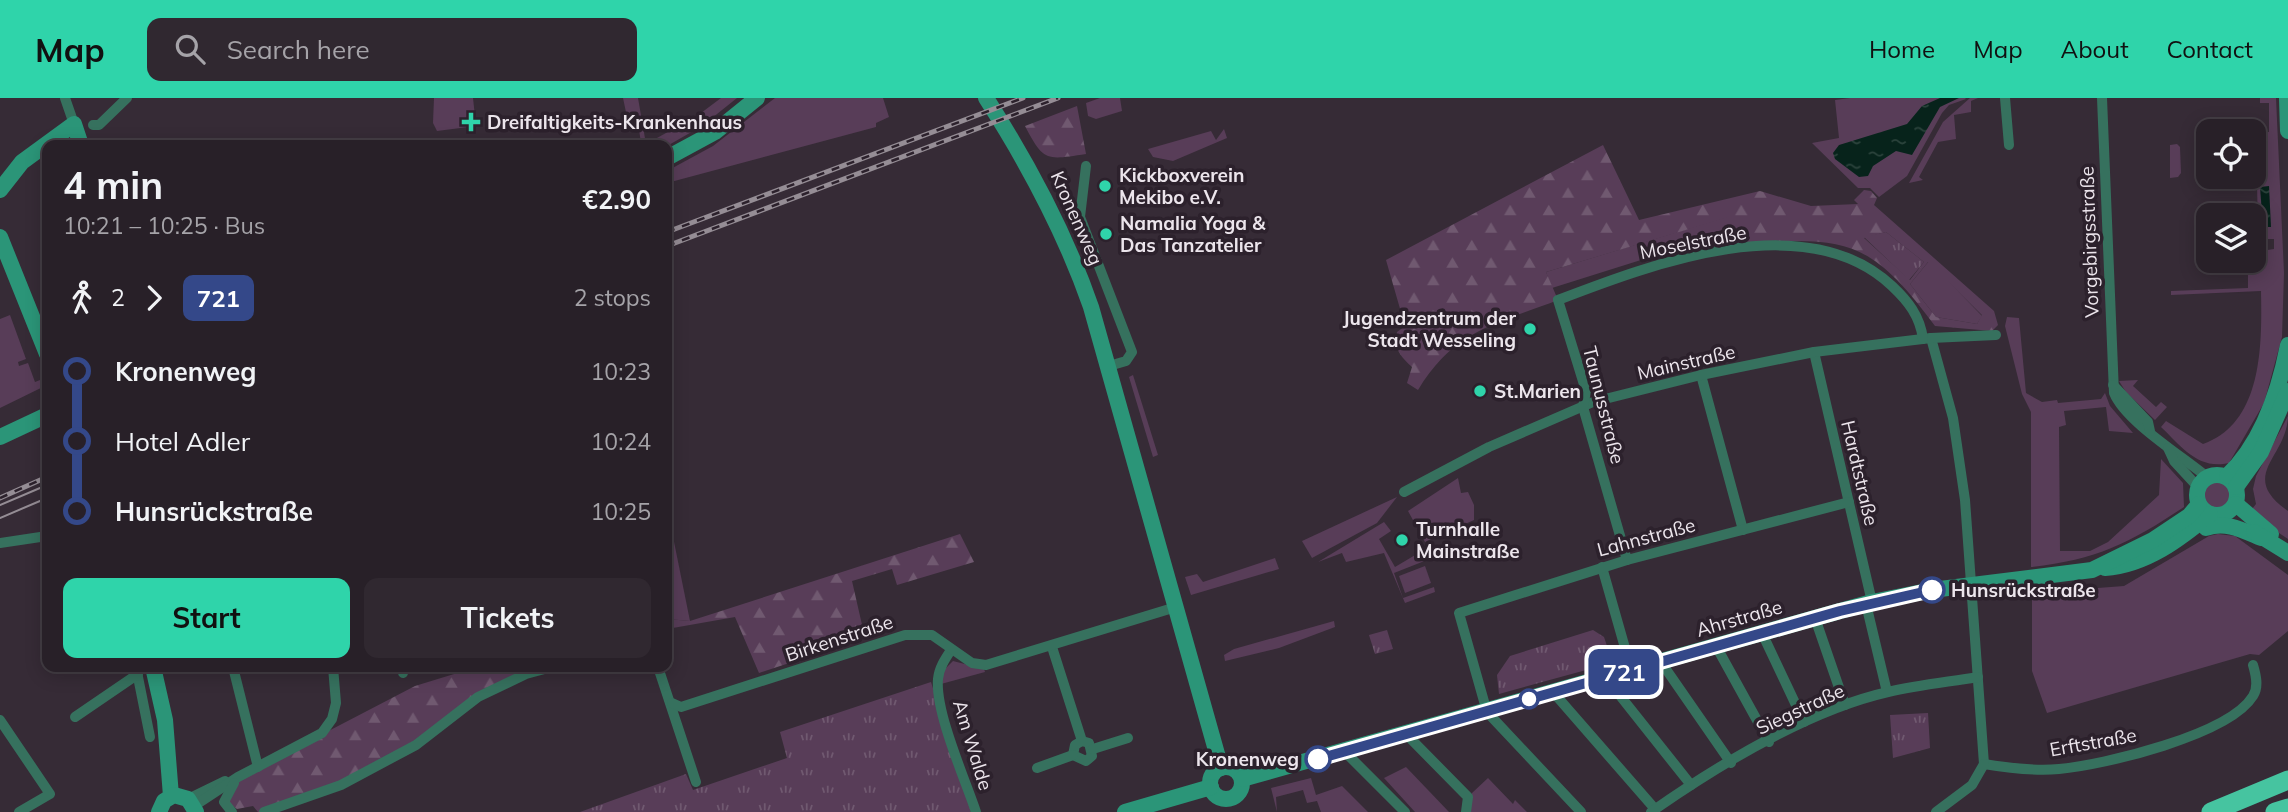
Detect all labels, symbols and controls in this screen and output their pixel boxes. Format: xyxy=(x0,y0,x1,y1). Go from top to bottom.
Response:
search box xyxy=(147,18,637,81)
text: Map xyxy=(35,29,105,70)
icon: search xyxy=(171,30,209,68)
text: Search here xyxy=(227,33,370,66)
text: Home xyxy=(1869,34,1935,64)
text: Map xyxy=(1973,34,2023,64)
text: About xyxy=(2061,34,2129,64)
text: Contact xyxy=(2167,34,2253,64)
place label: Dreifaltigkeits-Krankenhaus xyxy=(487,110,742,134)
marker: Dreifaltigkeits-Krankenhaus xyxy=(461,112,481,132)
map controls xyxy=(2196,119,2266,273)
button: locate xyxy=(2196,119,2266,189)
text: 4 min xyxy=(63,161,163,209)
place label: Kickboxverein Mekibo e.V. xyxy=(1119,163,1244,209)
street label: Vorgebirgsstraße xyxy=(2074,166,2104,318)
street label: Kronenweg xyxy=(1046,167,1108,269)
marker: Kickboxverein Mekibo e.V. xyxy=(1097,178,1113,194)
text: €2.90 xyxy=(582,183,651,216)
button: layers xyxy=(2196,203,2266,273)
text: 10:21 – 10:25 · Bus xyxy=(63,211,265,240)
place label: Namalia Yoga & Das Tanzatelier xyxy=(1120,211,1266,257)
street label: Moselstraße xyxy=(1638,220,1748,264)
marker: Namalia Yoga & Das Tanzatelier xyxy=(1098,226,1114,242)
icon: walk xyxy=(63,279,101,317)
icon: forward xyxy=(135,279,173,317)
text: 2 xyxy=(111,283,125,312)
text: 721 xyxy=(197,283,240,313)
text: 2 stops xyxy=(574,283,651,312)
place label: Jugendzentrum der Stadt Wesseling xyxy=(1343,306,1517,352)
marker: Jugendzentrum der Stadt Wesseling xyxy=(1522,321,1538,337)
street label: Mainstraße xyxy=(1635,339,1737,385)
street label: Taunusstraße xyxy=(1578,344,1630,466)
text: Kronenweg xyxy=(115,355,256,388)
text: 10:23 xyxy=(591,357,651,386)
place label: St.Marien xyxy=(1494,379,1581,403)
marker: St.Marien xyxy=(1472,383,1488,399)
street label: Hardtstraße xyxy=(1836,418,1884,528)
text: Hotel Adler xyxy=(115,425,250,458)
text: 10:24 xyxy=(591,427,651,456)
text: Hunsrückstraße xyxy=(115,495,313,528)
text: 10:25 xyxy=(591,497,651,526)
street label: Lahnstraße xyxy=(1594,512,1698,562)
place label: Turnhalle Mainstraße xyxy=(1416,517,1520,563)
marker: Turnhalle Mainstraße xyxy=(1394,532,1410,548)
marker: Hunsrückstraße xyxy=(1919,577,1945,603)
button: Start xyxy=(63,578,350,658)
button: Tickets xyxy=(364,578,651,658)
place label: Hunsrückstraße xyxy=(1951,578,2096,602)
street label: Ahrstraße xyxy=(1693,594,1785,642)
street label: Birkenstraße xyxy=(782,609,896,667)
line badge: 721 xyxy=(1584,649,1664,695)
text: 721 xyxy=(1602,657,1646,687)
street label: Siegstraße xyxy=(1752,678,1848,740)
unlabelled marker xyxy=(1519,689,1539,709)
street label: Am Walde xyxy=(948,697,998,793)
street label: Erftstraße xyxy=(2048,723,2138,761)
marker: Kronenweg xyxy=(1305,746,1331,772)
place label: Kronenweg xyxy=(1196,747,1299,771)

